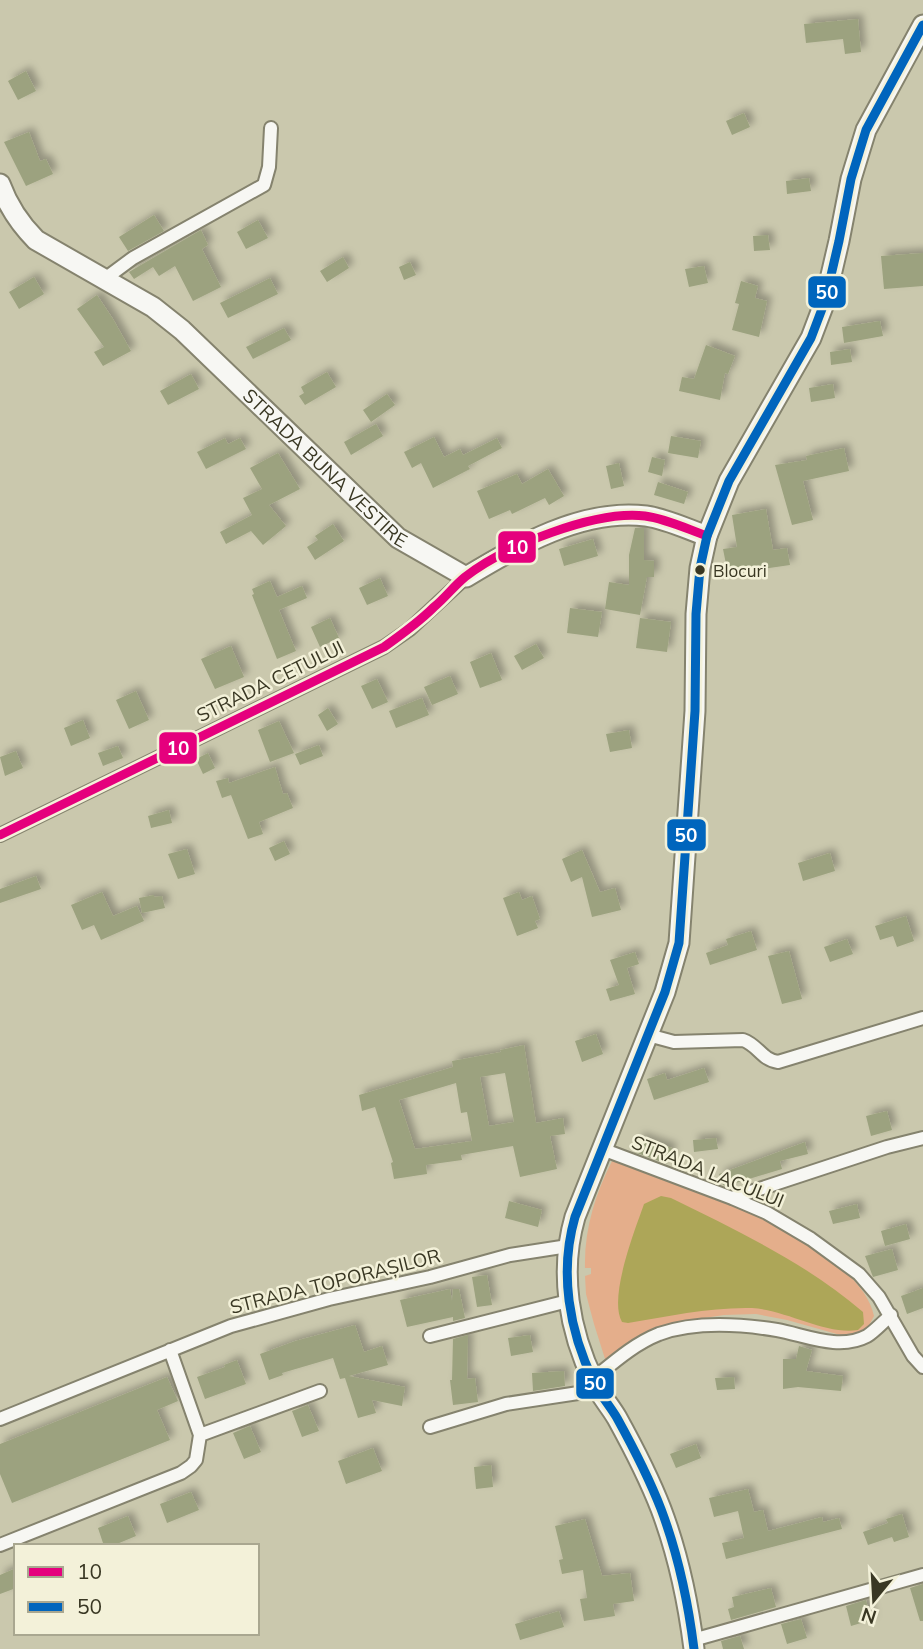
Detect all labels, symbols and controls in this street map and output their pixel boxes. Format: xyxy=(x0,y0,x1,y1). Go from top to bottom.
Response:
line badge: 50 xyxy=(807,275,847,309)
text: 50 xyxy=(816,280,838,304)
street label: STRADA BUNA VESTIRE xyxy=(238,383,412,553)
line badge: 10 xyxy=(497,530,537,564)
text: 10 xyxy=(506,535,528,559)
place label: Blocuri xyxy=(713,560,767,581)
marker: Blocuri xyxy=(693,563,707,577)
street label: STRADA CETULUI xyxy=(193,635,347,727)
line badge: 10 xyxy=(158,731,198,765)
text: 10 xyxy=(167,736,189,760)
line badge: 50 xyxy=(666,818,707,852)
text: 50 xyxy=(675,823,697,847)
street label: STRADA LACULUI xyxy=(628,1130,788,1212)
street label: STRADA TOPORAȘILOR xyxy=(227,1243,443,1320)
line badge: 50 xyxy=(575,1367,615,1400)
text: 50 xyxy=(584,1371,606,1395)
legend xyxy=(14,1544,259,1635)
text: 10 xyxy=(77,1558,102,1584)
north arrow xyxy=(839,1565,909,1635)
text: 50 xyxy=(77,1593,102,1619)
text: N xyxy=(858,1603,879,1630)

